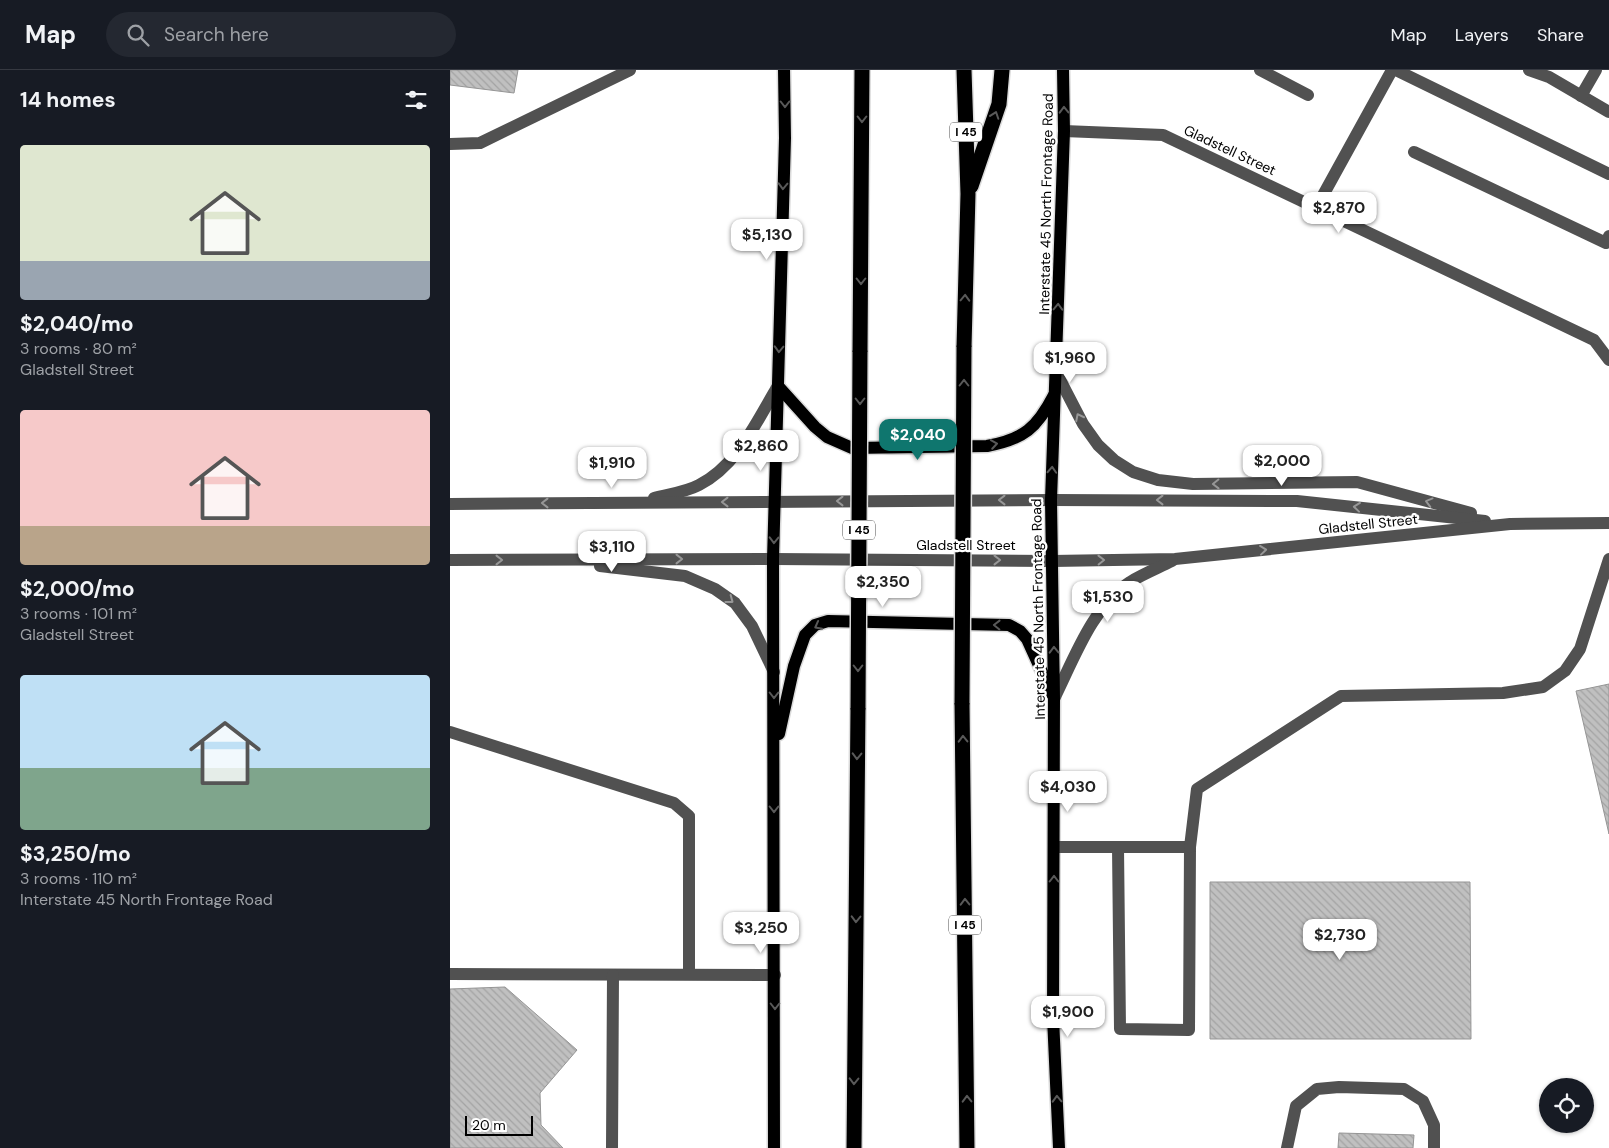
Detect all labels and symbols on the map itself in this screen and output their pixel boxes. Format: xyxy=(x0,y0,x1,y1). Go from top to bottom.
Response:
street label: Interstate 45 North Frontage Road xyxy=(1035,93,1057,315)
one-way arrow xyxy=(780,100,790,108)
one-way arrow xyxy=(1059,106,1069,114)
one-way arrow xyxy=(989,111,999,120)
one-way arrow xyxy=(857,115,867,123)
street label: Gladstell Street xyxy=(1181,121,1279,179)
road number: I 45 xyxy=(950,122,982,142)
one-way arrow xyxy=(778,183,789,191)
pin: $2,870 xyxy=(1298,191,1380,234)
pin: $5,130 xyxy=(726,218,808,261)
one-way arrow xyxy=(856,278,866,285)
one-way arrow xyxy=(960,294,970,302)
one-way arrow xyxy=(1053,303,1064,311)
pin: $1,960 xyxy=(1029,342,1111,384)
one-way arrow xyxy=(773,345,784,353)
one-way arrow xyxy=(959,379,969,387)
one-way arrow xyxy=(855,397,865,405)
one-way arrow xyxy=(1075,414,1085,423)
pin: $2,040 xyxy=(877,418,959,461)
pin: $2,860 xyxy=(720,430,802,472)
one-way arrow xyxy=(990,440,999,450)
pin: $2,000 xyxy=(1241,444,1323,487)
pin: $1,910 xyxy=(571,446,653,489)
one-way arrow xyxy=(1047,466,1058,474)
one-way arrow xyxy=(1212,479,1220,489)
one-way arrow xyxy=(998,495,1006,505)
one-way arrow xyxy=(1155,495,1163,505)
one-way arrow xyxy=(835,496,843,507)
one-way arrow xyxy=(721,497,729,507)
one-way arrow xyxy=(1424,497,1433,508)
one-way arrow xyxy=(541,498,549,508)
street label: Interstate 45 North Frontage Road xyxy=(1027,498,1049,720)
one-way arrow xyxy=(1352,502,1360,513)
street label: Gladstell Street xyxy=(1317,510,1419,538)
road number: I 45 xyxy=(843,520,875,540)
pin: $3,110 xyxy=(571,530,653,573)
one-way arrow xyxy=(768,536,779,544)
street label: Gladstell Street xyxy=(916,536,1016,554)
one-way arrow xyxy=(1260,545,1268,556)
one-way arrow xyxy=(495,554,503,565)
one-way arrow xyxy=(675,554,683,564)
one-way arrow xyxy=(993,555,1001,566)
one-way arrow xyxy=(1098,555,1105,565)
pin: $2,350 xyxy=(842,566,924,608)
pin: $1,530 xyxy=(1067,580,1149,623)
one-way arrow xyxy=(724,595,733,603)
one-way arrow xyxy=(814,619,823,629)
one-way arrow xyxy=(992,619,1000,630)
one-way arrow xyxy=(1049,646,1059,654)
one-way arrow xyxy=(853,664,863,672)
one-way arrow xyxy=(769,692,779,699)
one-way arrow xyxy=(958,735,968,743)
one-way arrow xyxy=(852,753,862,761)
pin: $4,030 xyxy=(1027,770,1109,813)
one-way arrow xyxy=(769,805,779,813)
one-way arrow xyxy=(1049,875,1059,882)
one-way arrow xyxy=(960,898,970,906)
pin: $3,250 xyxy=(720,912,802,954)
one-way arrow xyxy=(851,916,861,923)
road number: I 45 xyxy=(949,916,981,934)
pin: $2,730 xyxy=(1299,918,1381,961)
pin: $1,900 xyxy=(1027,996,1109,1038)
one-way arrow xyxy=(770,1002,780,1010)
one-way arrow xyxy=(849,1078,860,1086)
one-way arrow xyxy=(962,1095,972,1103)
one-way arrow xyxy=(1051,1095,1062,1103)
scale bar xyxy=(465,1113,532,1136)

